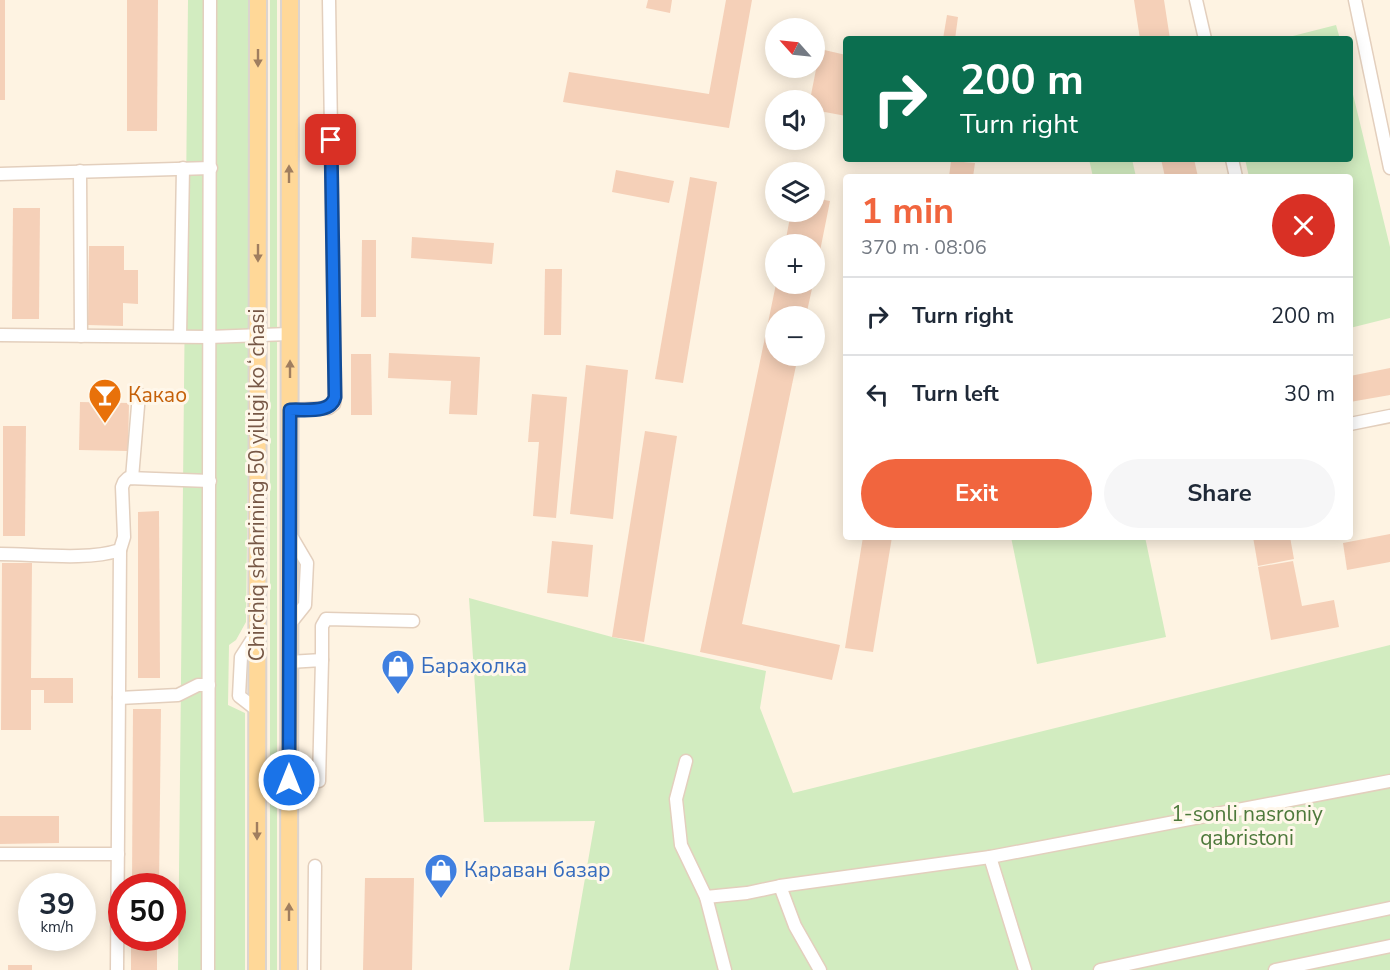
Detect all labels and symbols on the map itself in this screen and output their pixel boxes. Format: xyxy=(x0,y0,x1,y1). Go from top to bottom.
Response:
north arrow xyxy=(765,18,825,78)
one-way arrow xyxy=(253,49,263,68)
pin xyxy=(305,114,356,165)
one-way arrow xyxy=(284,165,294,184)
one-way arrow xyxy=(253,244,263,263)
street label: Chirchiq shahrining 50 yilligi koʻchasi xyxy=(243,309,271,661)
one-way arrow xyxy=(285,360,295,379)
bar icon: Какао xyxy=(87,377,123,424)
place label: Какао xyxy=(128,381,187,409)
shop icon: Барахолка xyxy=(380,648,416,695)
place label: Барахолка xyxy=(421,652,527,680)
position arrow xyxy=(257,748,321,812)
park label: 1-sonli nasroniy qabristoni xyxy=(1171,800,1323,852)
one-way arrow xyxy=(252,822,262,841)
shop icon: Караван базар xyxy=(423,852,459,899)
place label: Караван базар xyxy=(464,856,611,884)
speed limit sign: 50 xyxy=(108,873,186,951)
one-way arrow xyxy=(284,902,294,921)

